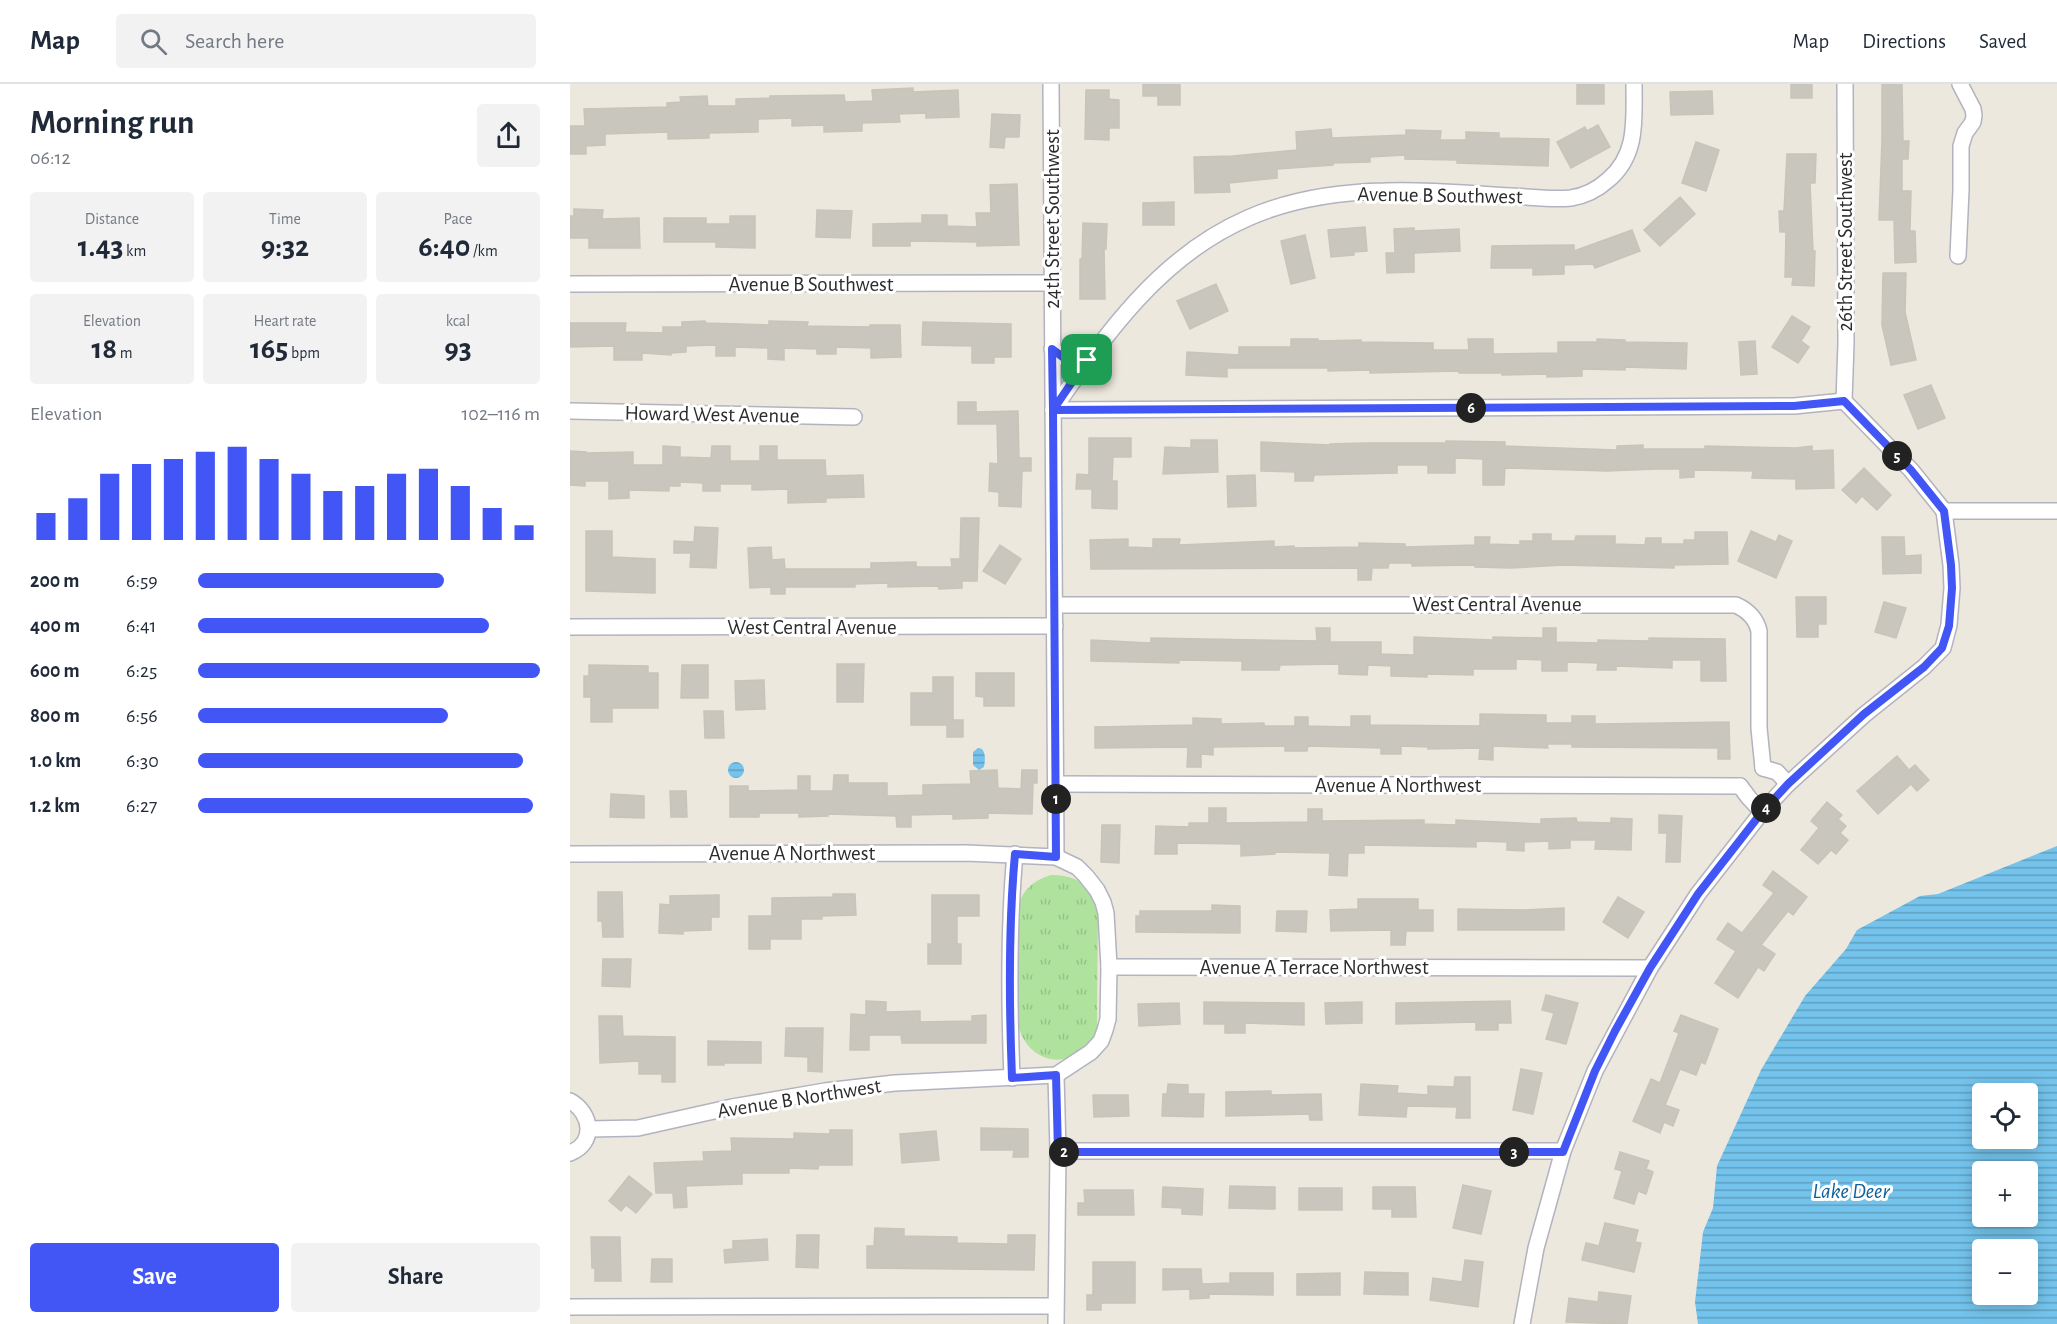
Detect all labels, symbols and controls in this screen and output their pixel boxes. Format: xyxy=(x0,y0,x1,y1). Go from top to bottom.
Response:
search box xyxy=(116,14,536,68)
icon: search xyxy=(137,25,170,58)
text: Map xyxy=(30,27,80,55)
text: Search here xyxy=(185,30,284,52)
text: Map xyxy=(1793,31,1829,52)
text: Directions xyxy=(1862,31,1946,52)
text: Saved xyxy=(1979,31,2027,52)
button: share xyxy=(477,104,540,167)
text: Morning run xyxy=(30,107,194,140)
street label: 24th Street Southwest xyxy=(1042,129,1063,309)
text: 06:12 xyxy=(30,148,71,168)
street label: 26th Street Southwest xyxy=(1835,152,1856,332)
street label: Avenue B Southwest xyxy=(1357,184,1523,207)
text: Distance xyxy=(85,211,139,227)
text: Time xyxy=(269,211,301,227)
text: Pace xyxy=(444,211,472,227)
text: 1.43 xyxy=(78,232,123,262)
text: 9:32 xyxy=(261,232,309,262)
text: 6:40 xyxy=(418,232,470,262)
text: km xyxy=(123,243,146,259)
text: /km xyxy=(470,243,498,259)
street label: Avenue B Southwest xyxy=(728,274,894,295)
text: Elevation xyxy=(83,313,141,329)
text: Heart rate xyxy=(254,313,316,329)
text: kcal xyxy=(446,313,470,329)
text: 18 xyxy=(91,334,117,364)
text: 165 xyxy=(250,334,288,364)
text: 93 xyxy=(444,334,472,364)
pin xyxy=(1061,334,1112,385)
icon: arrive xyxy=(1070,343,1103,376)
text: m xyxy=(117,345,133,361)
text: bpm xyxy=(288,345,320,361)
pin: 6 xyxy=(1456,393,1486,423)
text: 6 xyxy=(1467,400,1475,416)
street label: Howard West Avenue xyxy=(624,402,800,427)
text: Elevation xyxy=(30,404,102,424)
text: 102–116 m xyxy=(461,404,540,424)
pin: 5 xyxy=(1882,441,1912,471)
text: 5 xyxy=(1894,448,1900,464)
text: 200 m xyxy=(30,571,79,591)
text: 6:59 xyxy=(126,571,158,591)
street label: West Central Avenue xyxy=(1412,594,1582,615)
text: 400 m xyxy=(30,616,80,636)
text: 6:41 xyxy=(126,616,156,636)
street label: West Central Avenue xyxy=(727,617,897,638)
text: 600 m xyxy=(30,661,80,681)
text: 6:25 xyxy=(126,661,157,681)
text: 800 m xyxy=(30,706,80,726)
text: 6:56 xyxy=(126,706,158,726)
text: 1.0 km xyxy=(30,751,81,771)
text: 6:30 xyxy=(126,751,159,771)
street label: Avenue A Northwest xyxy=(1315,775,1481,796)
pin: 1 xyxy=(1041,784,1071,814)
text: 1 xyxy=(1053,791,1059,807)
pin: 4 xyxy=(1751,793,1781,823)
text: 1.2 km xyxy=(30,796,80,816)
text: 6:27 xyxy=(126,796,157,816)
text: 4 xyxy=(1762,800,1770,816)
street label: Avenue A Northwest xyxy=(709,843,875,864)
street label: Avenue A Terrace Northwest xyxy=(1199,957,1429,978)
street label: Avenue B Northwest xyxy=(716,1075,883,1122)
map controls xyxy=(1972,1083,2038,1305)
button: locate xyxy=(1972,1083,2038,1149)
pin: 2 xyxy=(1049,1137,1079,1167)
pin: 3 xyxy=(1499,1137,1529,1167)
text: 2 xyxy=(1060,1144,1068,1160)
text: 3 xyxy=(1511,1144,1517,1160)
button: + xyxy=(1972,1161,2038,1227)
water label: Lake Deer xyxy=(1812,1180,1890,1202)
button: − xyxy=(1972,1239,2038,1305)
button: Save xyxy=(30,1243,279,1312)
button: Share xyxy=(291,1243,540,1312)

